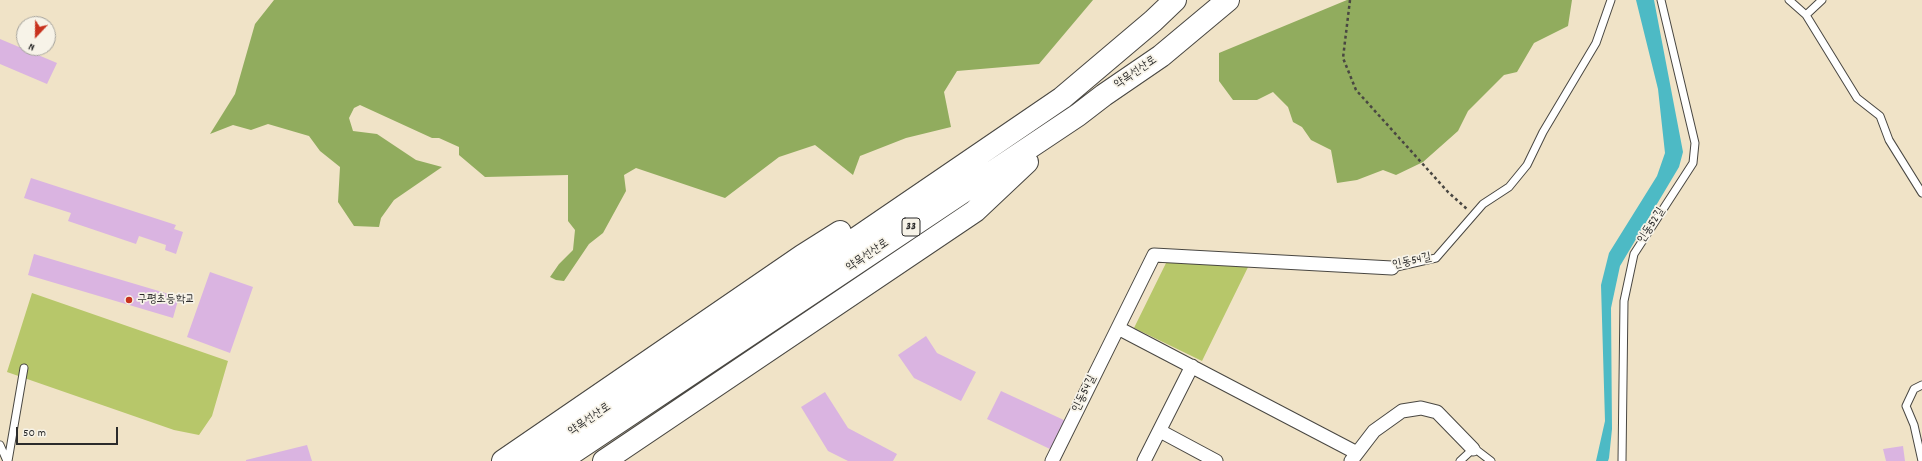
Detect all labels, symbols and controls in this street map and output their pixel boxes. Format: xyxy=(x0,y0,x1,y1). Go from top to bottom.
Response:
north arrow xyxy=(16,16,56,56)
text: N xyxy=(26,38,37,55)
street label: 약목선산로 xyxy=(1112,54,1160,92)
street label: 인동52길 xyxy=(1635,205,1669,247)
road number: 33 xyxy=(902,218,920,236)
street label: 약목선산로 xyxy=(844,237,892,275)
street label: 인동54길 xyxy=(1391,251,1433,273)
place label: 구평초등학교 xyxy=(137,293,195,307)
marker: 구평초등학교 xyxy=(124,295,134,305)
street label: 인동54길 xyxy=(1070,373,1100,415)
street label: 약목선산로 xyxy=(566,401,614,439)
scale bar xyxy=(18,419,120,445)
text: 50 m xyxy=(23,425,46,442)

